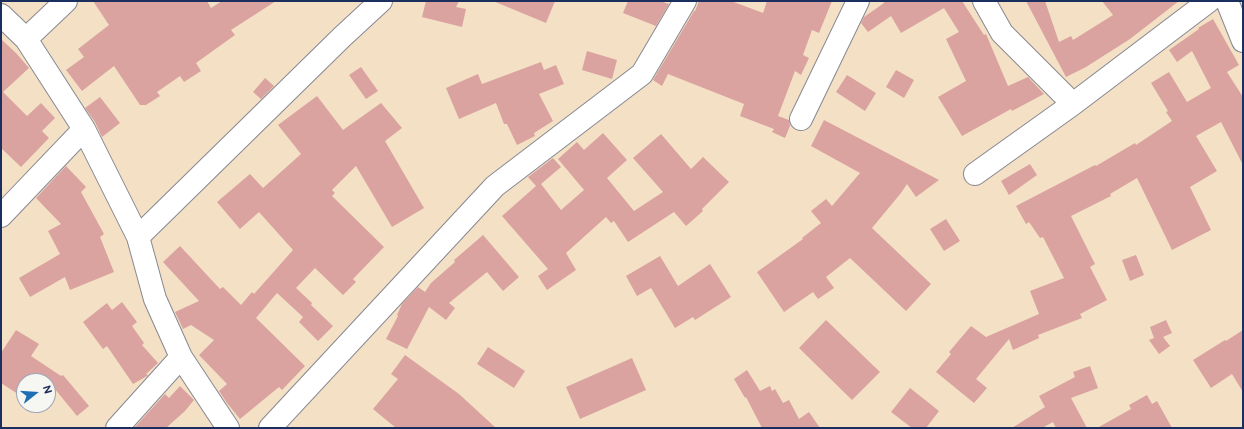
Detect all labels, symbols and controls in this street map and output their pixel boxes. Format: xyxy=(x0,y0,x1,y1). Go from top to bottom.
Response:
north arrow xyxy=(16,373,56,413)
text: N xyxy=(40,384,54,395)

